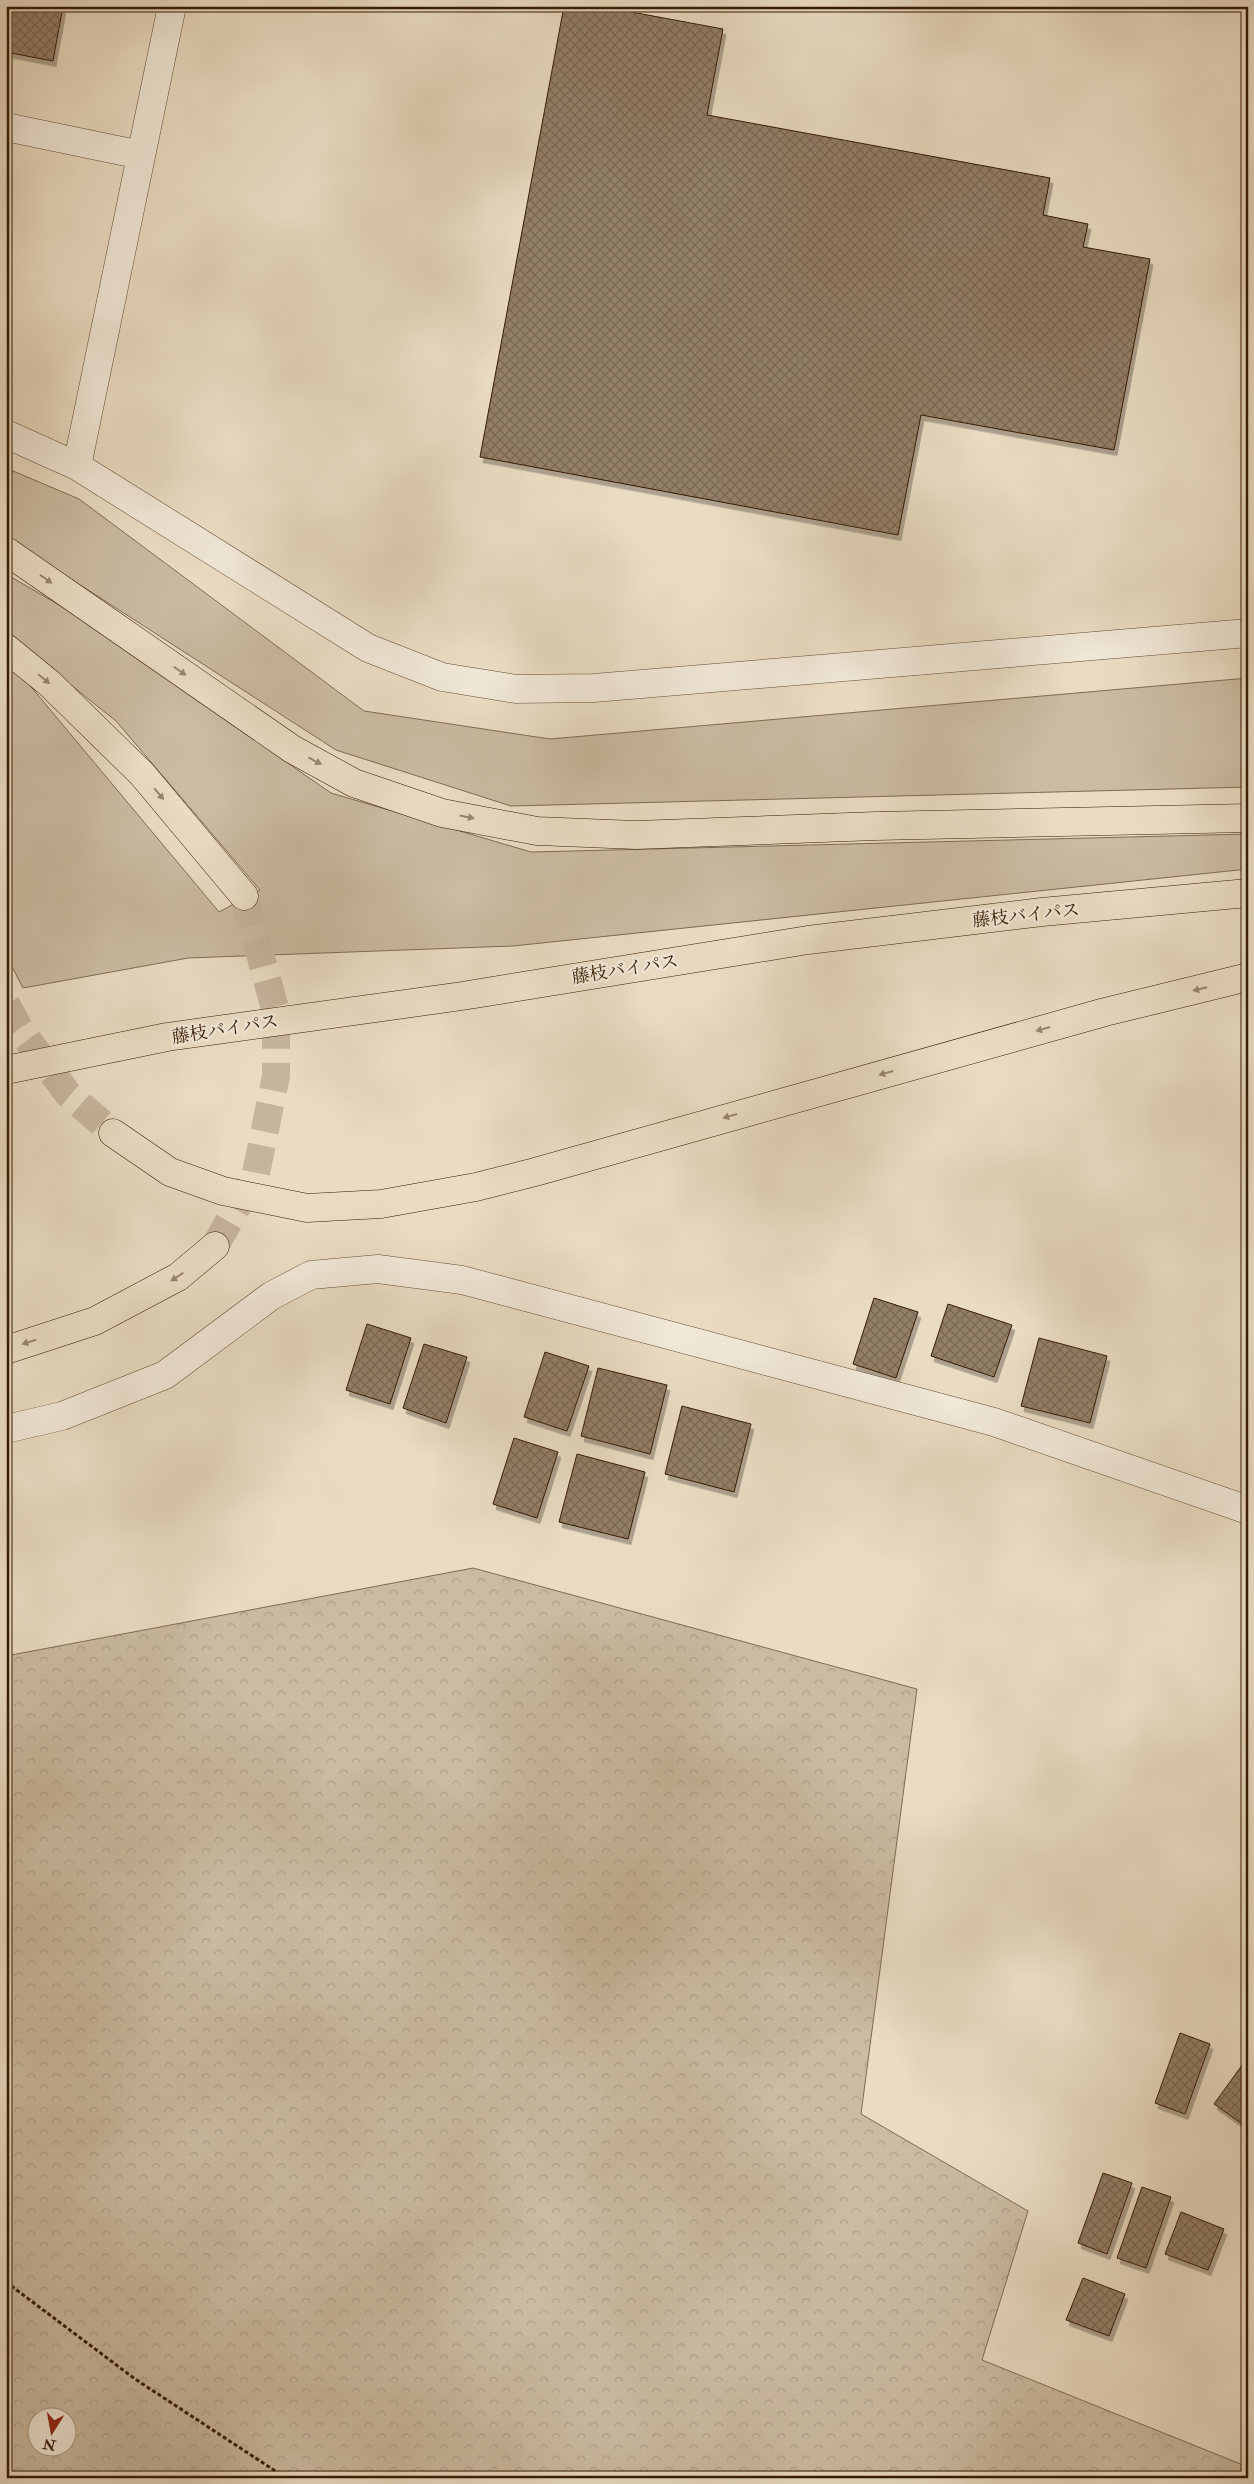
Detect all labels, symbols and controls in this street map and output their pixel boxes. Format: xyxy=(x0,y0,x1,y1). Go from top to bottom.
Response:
one-way arrow xyxy=(40,574,53,584)
one-way arrow xyxy=(173,666,187,676)
one-way arrow xyxy=(37,673,49,685)
one-way arrow xyxy=(308,757,322,765)
one-way arrow xyxy=(153,787,164,800)
one-way arrow xyxy=(459,814,475,822)
street label: 藤枝バイパス xyxy=(971,898,1081,933)
street label: 藤枝バイパス xyxy=(570,950,680,989)
one-way arrow xyxy=(1193,985,1208,993)
street label: 藤枝バイパス xyxy=(170,1010,280,1049)
one-way arrow xyxy=(1035,1025,1050,1033)
one-way arrow xyxy=(879,1069,894,1077)
one-way arrow xyxy=(722,1113,737,1121)
one-way arrow xyxy=(170,1272,184,1282)
one-way arrow xyxy=(21,1339,36,1347)
north arrow xyxy=(28,2406,78,2456)
text: N xyxy=(41,2435,58,2454)

